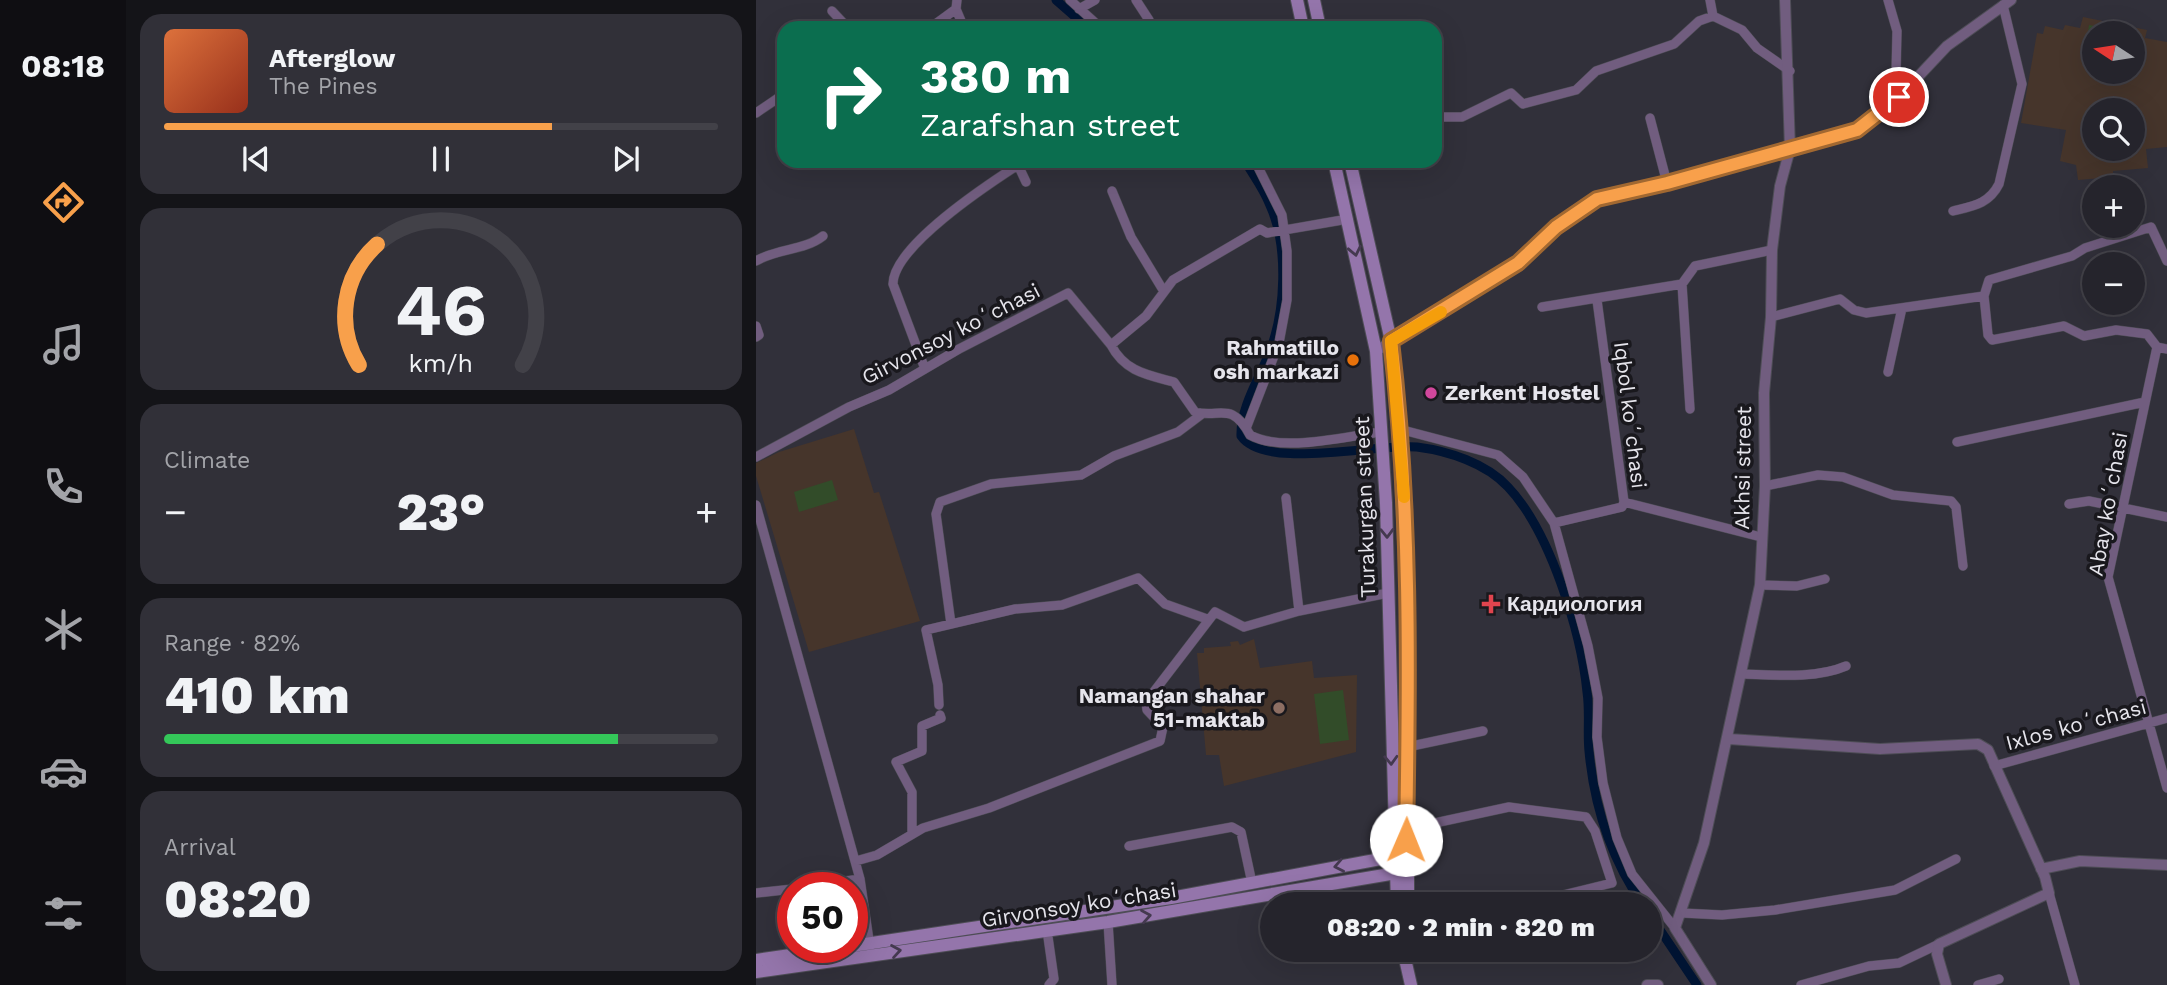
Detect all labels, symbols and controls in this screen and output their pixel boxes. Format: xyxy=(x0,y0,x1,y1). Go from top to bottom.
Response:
north arrow xyxy=(2082,21,2146,84)
map controls xyxy=(2082,21,2145,315)
text: Afterglow xyxy=(269,43,395,73)
text: 08:18 xyxy=(21,47,105,85)
text: 380 m xyxy=(920,47,1071,105)
icon: right xyxy=(805,49,896,140)
pin xyxy=(1869,67,1929,127)
text: The Pines xyxy=(269,73,378,100)
icon: arrive xyxy=(1880,78,1918,116)
button: search xyxy=(2082,98,2145,161)
text: Zarafshan street xyxy=(920,106,1180,144)
icon: previous xyxy=(237,140,275,178)
icon: pause xyxy=(422,140,460,178)
icon: next xyxy=(607,140,645,178)
button: + xyxy=(2082,175,2145,238)
icon: directions xyxy=(39,178,88,227)
one-way arrow xyxy=(1346,245,1361,257)
button: − xyxy=(2082,252,2145,315)
text: 46 xyxy=(395,267,487,353)
street label: Girvonsoy koʻchasi xyxy=(857,278,1044,389)
icon: music xyxy=(39,320,88,369)
place label: Rahmatillo osh markazi xyxy=(1213,335,1339,384)
street label: Iqbol koʻchasi xyxy=(1609,340,1652,490)
text: km/h xyxy=(409,349,473,378)
marker: Rahmatillo osh markazi xyxy=(1345,352,1361,368)
place label: Zerkent Hostel xyxy=(1445,380,1600,405)
marker: Zerkent Hostel xyxy=(1423,385,1439,401)
street label: Akhsi street xyxy=(1729,406,1756,530)
street label: Turakurgan street xyxy=(1349,416,1380,598)
street label: Abay koʻchasi xyxy=(2083,430,2132,578)
text: Climate xyxy=(164,447,250,474)
icon: phone xyxy=(39,462,88,511)
text: 23° xyxy=(397,482,485,543)
text: − xyxy=(164,490,187,534)
text: + xyxy=(695,490,718,534)
one-way arrow xyxy=(1379,527,1394,538)
place label: Кардиология xyxy=(1507,591,1642,616)
marker: Кардиология xyxy=(1481,594,1501,614)
icon: climate xyxy=(39,605,88,654)
text: Range · 82% xyxy=(164,630,300,657)
text: 410 km xyxy=(164,665,350,726)
place label: Namangan shahar 51-maktab xyxy=(1079,683,1265,732)
street label: Ixlos koʻchasi xyxy=(2003,694,2149,755)
marker: Namangan shahar 51-maktab xyxy=(1271,700,1287,716)
icon: car xyxy=(39,747,88,796)
one-way arrow xyxy=(1383,755,1399,766)
position arrow xyxy=(1369,803,1443,877)
text: Arrival xyxy=(164,834,236,861)
one-way arrow xyxy=(1333,858,1345,873)
text: 08:20 xyxy=(164,869,312,930)
speed limit sign: 50 xyxy=(777,872,868,963)
street label: Girvonsoy koʻchasi xyxy=(980,877,1178,932)
icon: filters xyxy=(39,889,88,938)
one-way arrow xyxy=(1140,909,1152,924)
text: 08:20 · 2 min · 820 m xyxy=(1327,912,1595,942)
one-way arrow xyxy=(890,944,902,959)

